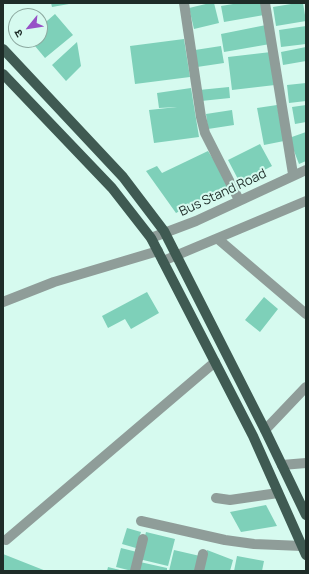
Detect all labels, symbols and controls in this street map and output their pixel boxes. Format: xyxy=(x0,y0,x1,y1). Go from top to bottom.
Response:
north arrow xyxy=(8,8,48,48)
text: उ xyxy=(10,27,26,40)
street label: Bus Stand Road xyxy=(177,166,269,220)

